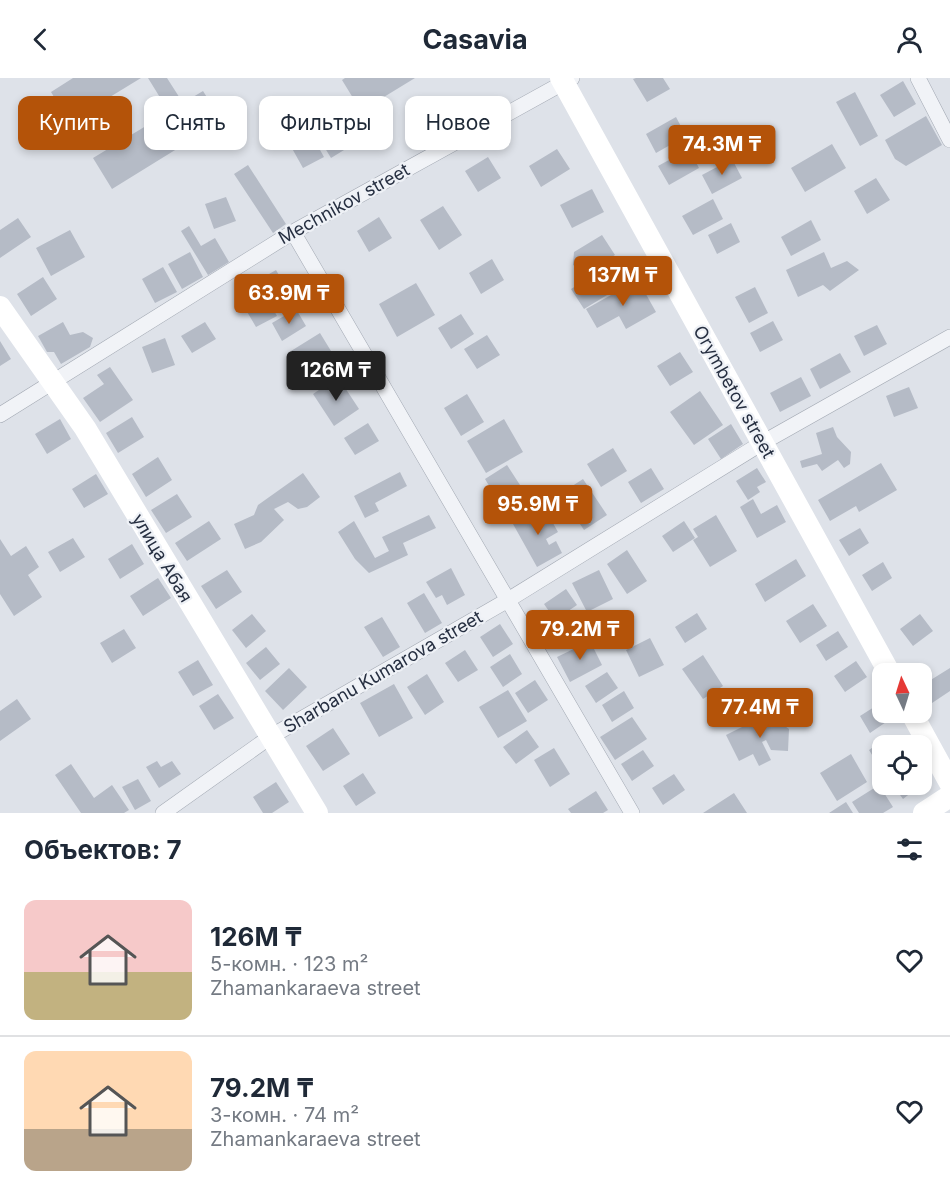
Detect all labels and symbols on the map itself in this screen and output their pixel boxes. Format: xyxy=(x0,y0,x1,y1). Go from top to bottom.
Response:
pin: 74.3M ₸ xyxy=(667,125,777,176)
street label: Mechnikov street xyxy=(275,159,413,248)
pin: 137M ₸ xyxy=(574,256,672,307)
pin: 63.9M ₸ xyxy=(234,274,344,325)
street label: Orymbetov street xyxy=(689,322,780,462)
pin: 126M ₸ xyxy=(287,351,385,402)
pin: 95.9M ₸ xyxy=(483,485,593,536)
street label: улица Абая xyxy=(128,510,197,606)
street label: Sharbanu Kumarova street xyxy=(280,606,486,737)
pin: 79.2M ₸ xyxy=(525,610,635,661)
north arrow xyxy=(872,663,932,723)
pin: 77.4M ₸ xyxy=(705,688,815,739)

